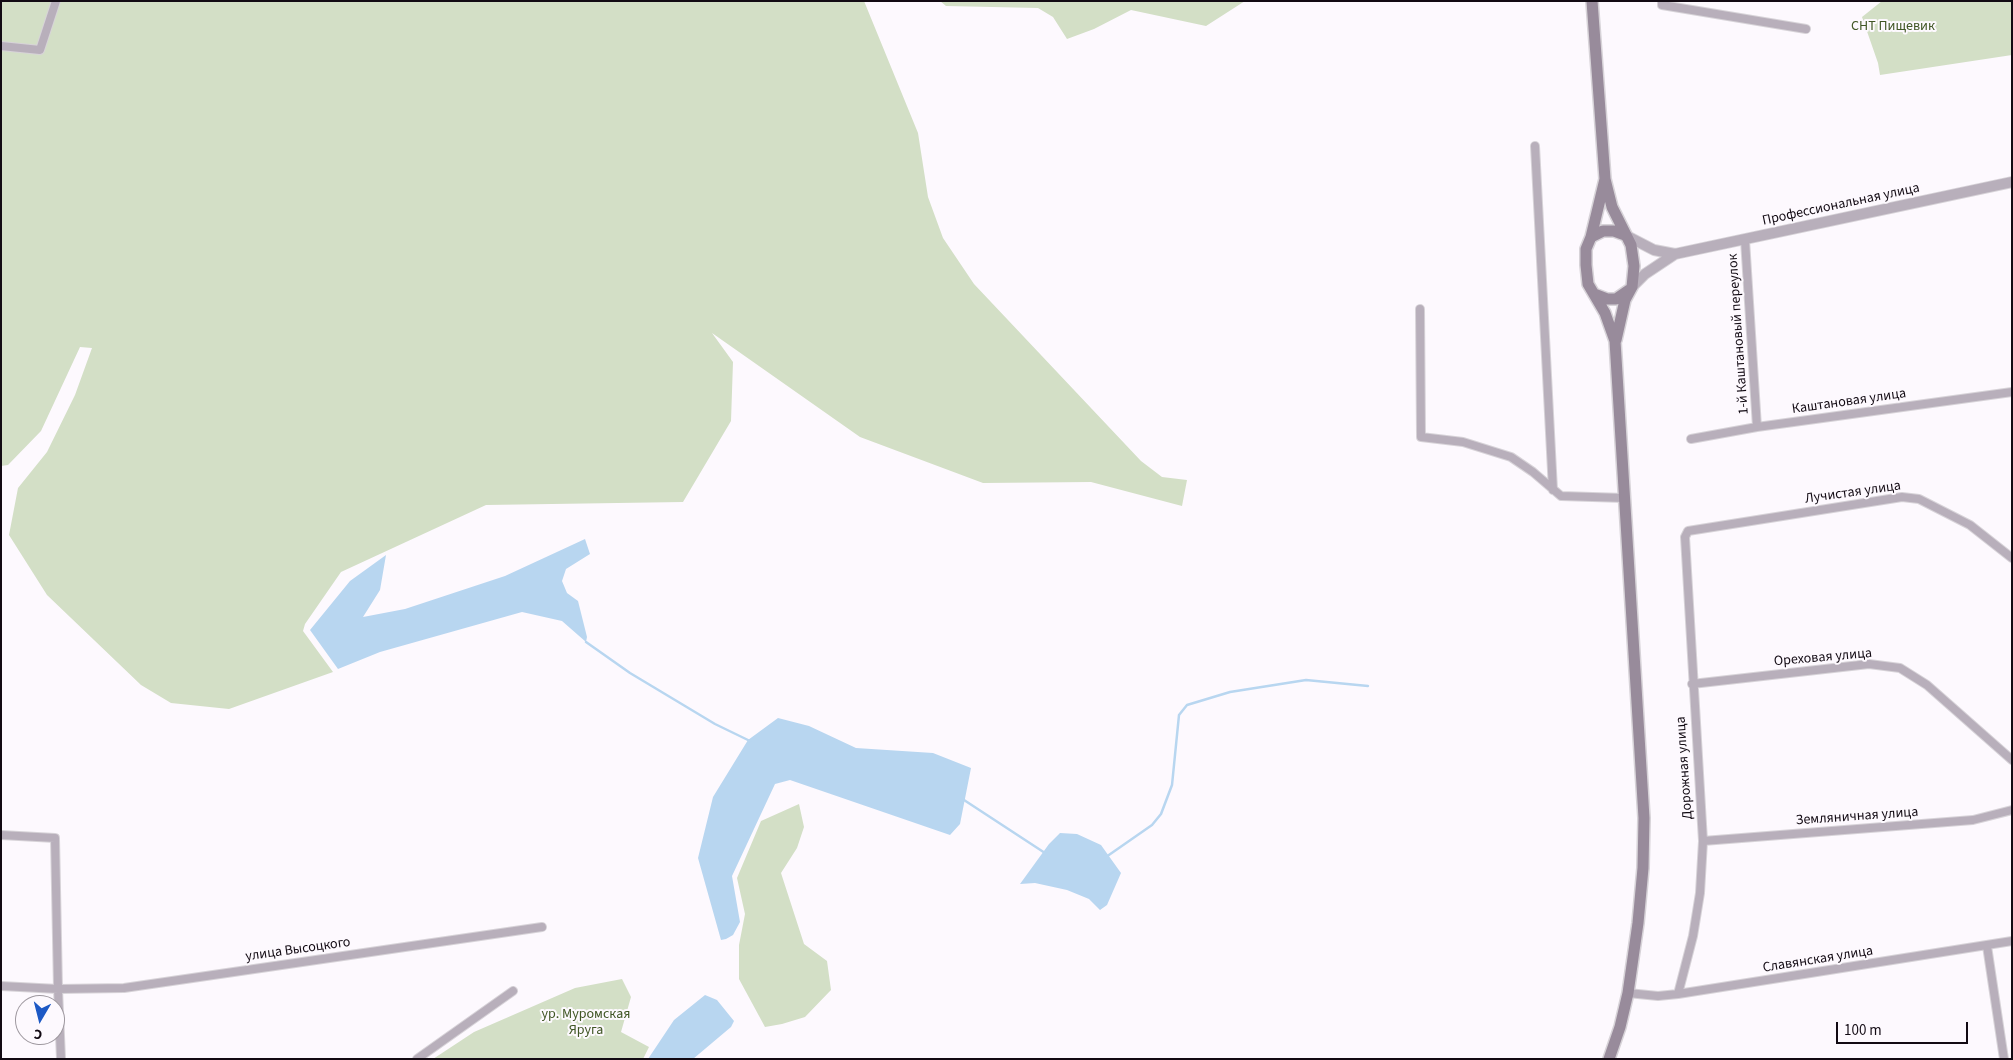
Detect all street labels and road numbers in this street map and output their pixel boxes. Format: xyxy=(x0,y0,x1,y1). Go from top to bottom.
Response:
street label: Профессиональная улица xyxy=(1761,180,1921,230)
street label: 1-й Каштановый переулок xyxy=(1725,253,1753,415)
street label: Каштановая улица xyxy=(1791,386,1907,418)
street label: Лучистая улица xyxy=(1804,478,1902,508)
street label: Ореховая улица xyxy=(1773,645,1873,671)
street label: Дорожная улица xyxy=(1673,716,1697,820)
street label: Земляничная улица xyxy=(1795,804,1919,830)
street label: улица Высоцкого xyxy=(245,934,351,966)
street label: Славянская улица xyxy=(1762,943,1874,977)

